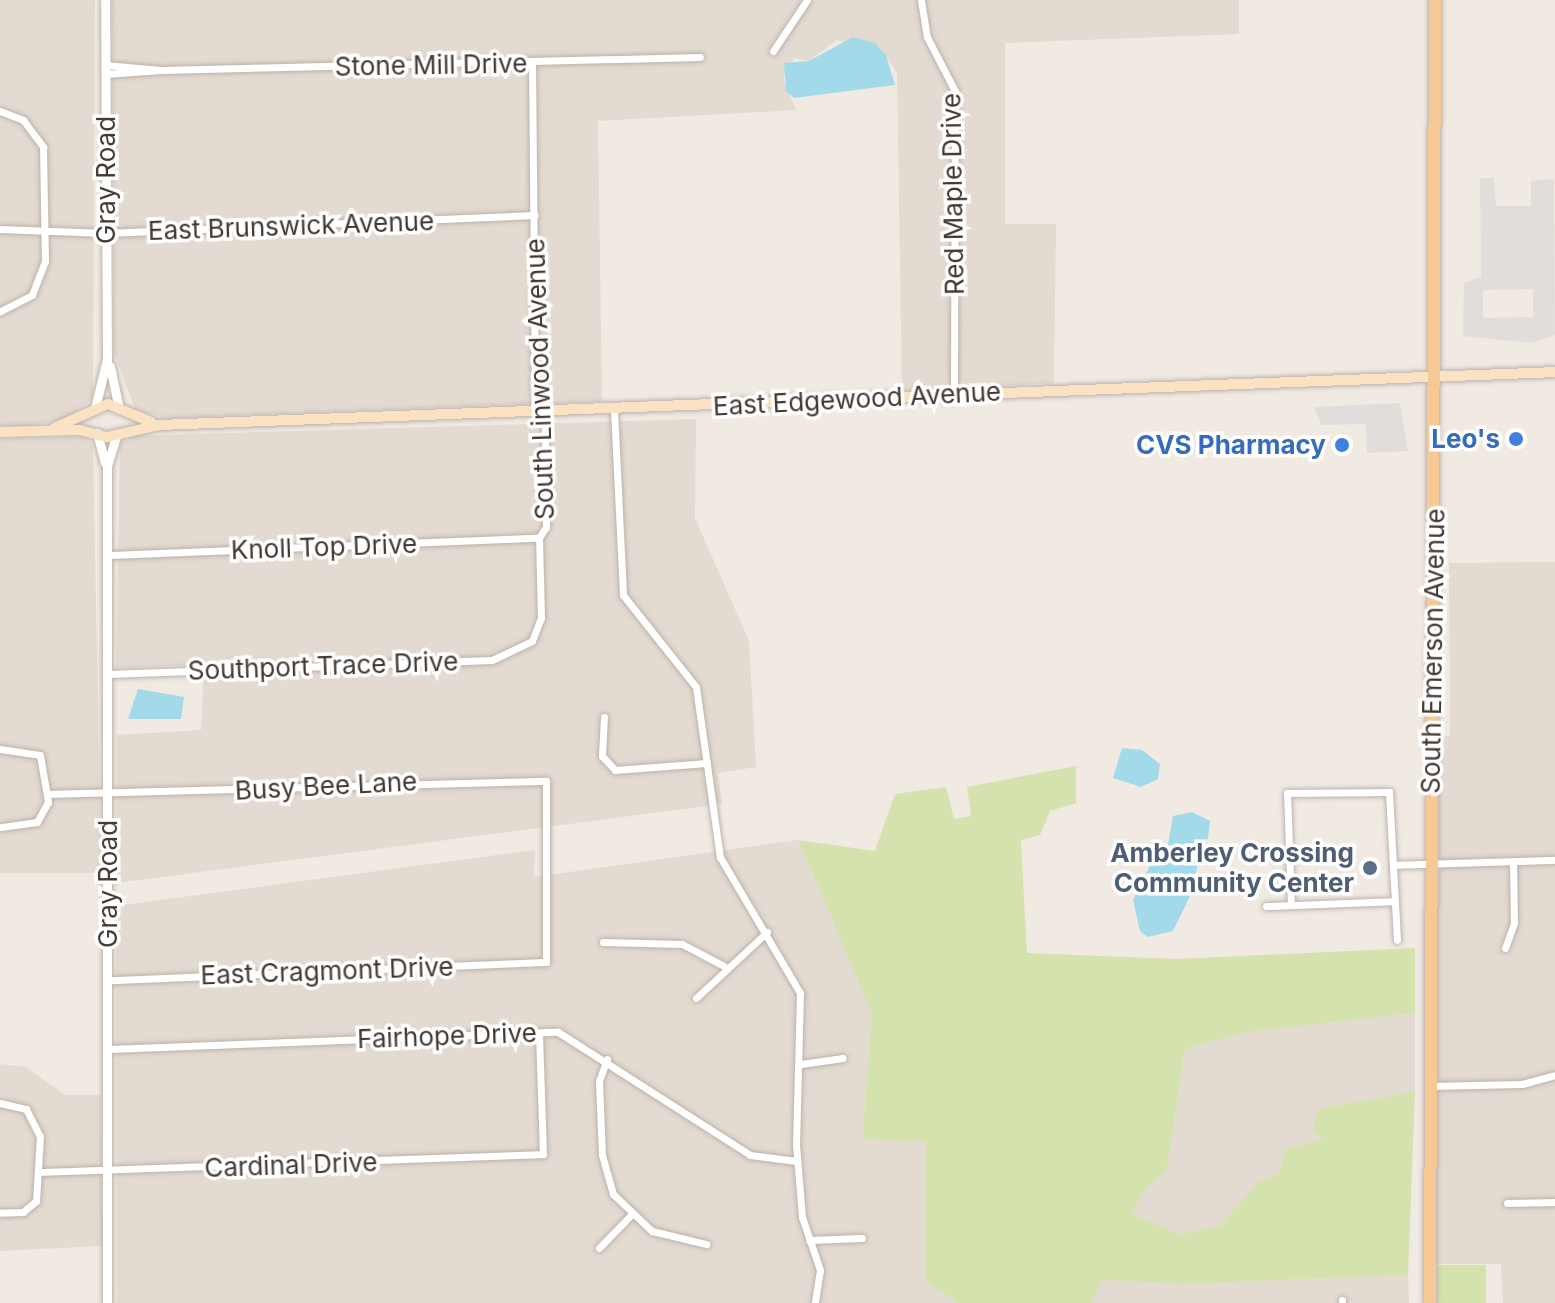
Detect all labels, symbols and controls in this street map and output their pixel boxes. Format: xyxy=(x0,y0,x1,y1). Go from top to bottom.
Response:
street label: Stone Mill Drive xyxy=(334,48,528,82)
street label: Red Maple Drive xyxy=(936,93,970,295)
street label: Gray Road xyxy=(90,116,122,244)
street label: East Brunswick Avenue xyxy=(147,205,435,247)
street label: South Linwood Avenue xyxy=(519,238,561,520)
street label: East Edgewood Avenue xyxy=(712,376,1002,422)
place label: Leo's xyxy=(1431,423,1500,455)
place label: CVS Pharmacy xyxy=(1136,429,1326,461)
marker: Leo's xyxy=(1507,430,1525,448)
marker: CVS Pharmacy xyxy=(1333,436,1351,454)
street label: South Emerson Avenue xyxy=(1415,508,1451,794)
street label: Knoll Top Drive xyxy=(230,528,418,566)
street label: Southport Trace Drive xyxy=(187,646,459,686)
street label: Busy Bee Lane xyxy=(234,766,418,806)
street label: Gray Road xyxy=(92,820,124,948)
place label: Amberley Crossing Community Center xyxy=(1110,837,1354,898)
marker: Amberley Crossing Community Center xyxy=(1361,859,1379,877)
street label: East Cragmont Drive xyxy=(200,951,454,991)
street label: Fairhope Drive xyxy=(357,1017,537,1055)
street label: Cardinal Drive xyxy=(204,1146,378,1184)

